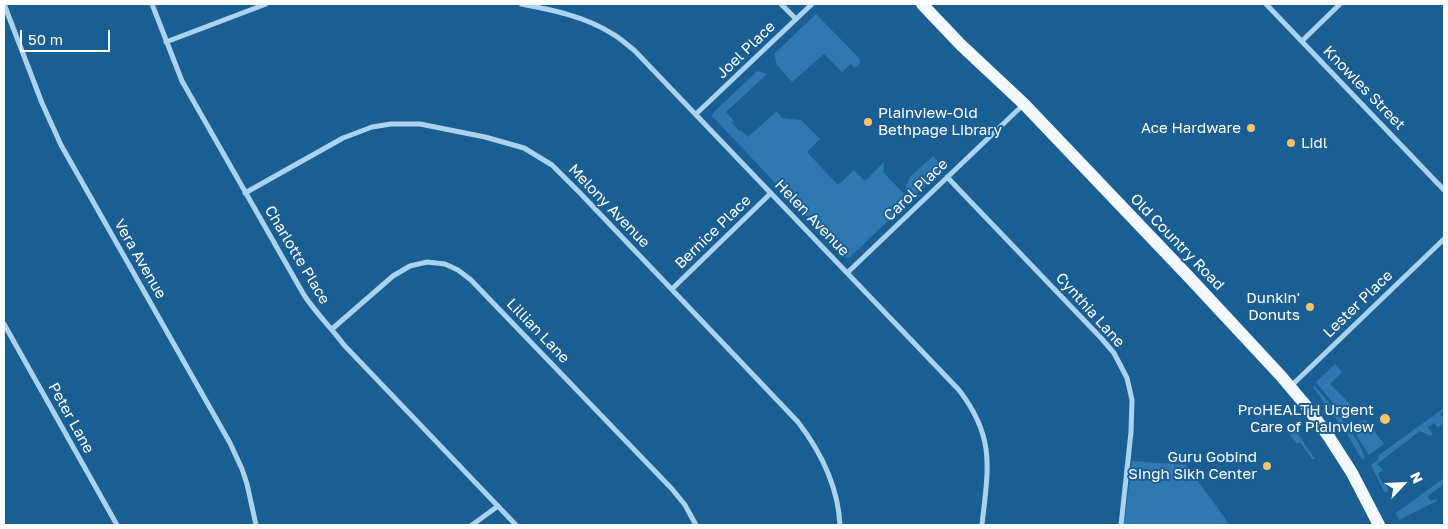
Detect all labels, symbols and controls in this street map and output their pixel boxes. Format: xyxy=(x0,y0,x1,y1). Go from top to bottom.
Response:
street label: Joel Place xyxy=(713,18,779,82)
scale bar xyxy=(22,20,112,52)
text: 50 m xyxy=(28,30,63,48)
street label: Knowles Street xyxy=(1319,42,1409,134)
place label: Plainview-Old Bethpage Library xyxy=(878,104,1002,139)
marker: Plainview-Old Bethpage Library xyxy=(862,116,874,128)
place label: Ace Hardware xyxy=(1141,119,1241,137)
marker: Ace Hardware xyxy=(1245,122,1257,134)
place label: Lidl xyxy=(1301,134,1328,152)
marker: Lidl xyxy=(1285,137,1297,149)
street label: Carol Place xyxy=(880,155,952,225)
street label: Melony Avenue xyxy=(565,160,653,252)
street label: Helen Avenue xyxy=(771,176,853,260)
street label: Old Country Road xyxy=(1126,190,1228,294)
street label: Bernice Place xyxy=(671,191,755,273)
street label: Charlotte Place xyxy=(261,203,333,307)
street label: Vera Avenue xyxy=(110,216,170,302)
street label: Lester Place xyxy=(1320,267,1396,341)
street label: Cynthia Lane xyxy=(1052,269,1128,351)
place label: Dunkin' Donuts xyxy=(1246,289,1300,324)
street label: Lillian Lane xyxy=(503,295,573,367)
marker: Dunkin' Donuts xyxy=(1304,301,1316,313)
street label: Peter Lane xyxy=(44,380,98,456)
place label: ProHEALTH Urgent Care of Plainview xyxy=(1237,401,1374,436)
marker: ProHEALTH Urgent Care of Plainview xyxy=(1378,412,1392,426)
place label: Guru Gobind Singh Sikh Center xyxy=(1128,448,1257,483)
north arrow xyxy=(1378,459,1428,509)
marker: Guru Gobind Singh Sikh Center xyxy=(1261,460,1273,472)
text: N xyxy=(1407,469,1427,486)

